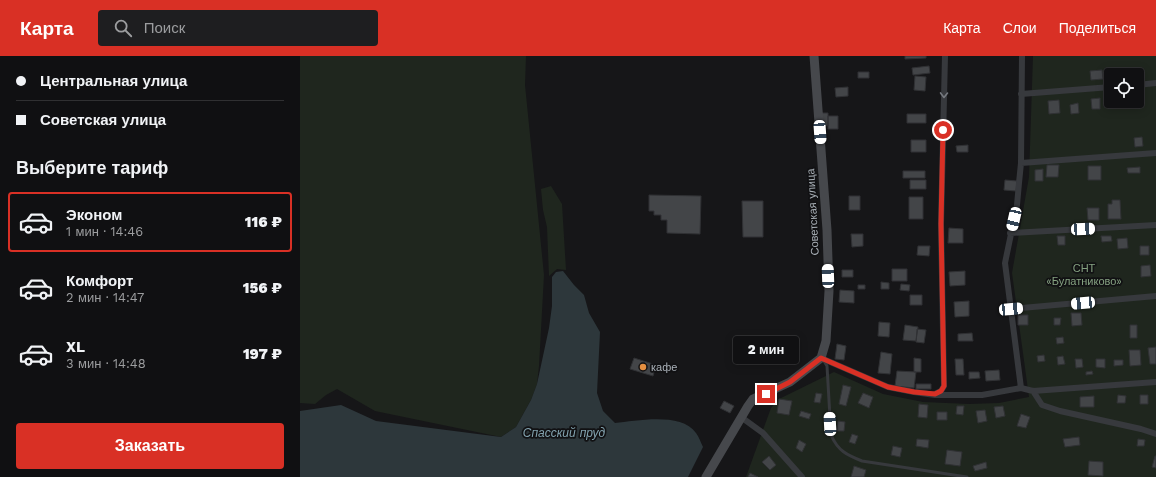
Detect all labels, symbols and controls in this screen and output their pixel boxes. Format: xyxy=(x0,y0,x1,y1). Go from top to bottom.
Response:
search box xyxy=(98,10,378,46)
text: Карта xyxy=(20,17,74,40)
icon: search xyxy=(112,17,134,39)
text: Поиск xyxy=(144,19,185,37)
text: Карта xyxy=(943,20,981,36)
text: Слои xyxy=(1003,20,1037,36)
text: Поделиться xyxy=(1059,20,1136,36)
map controls xyxy=(1104,68,1144,108)
button: locate xyxy=(1104,68,1144,108)
text: Центральная улица xyxy=(40,72,187,90)
one-way arrow xyxy=(940,92,948,98)
text: Советская улица xyxy=(40,111,166,129)
car xyxy=(813,120,827,144)
route start xyxy=(934,121,952,139)
text: Выберите тариф xyxy=(16,157,168,178)
street label: Советская улица xyxy=(804,167,822,256)
icon: car xyxy=(18,204,54,240)
text: Эконом xyxy=(66,206,122,224)
car xyxy=(1005,206,1023,232)
text: 116 ₽ xyxy=(245,213,282,231)
car xyxy=(1071,222,1095,236)
text: 1 мин · 14:46 xyxy=(66,224,143,239)
park label: СНТ «Булатниково» xyxy=(1046,262,1122,288)
car xyxy=(822,264,834,288)
icon: car xyxy=(18,270,54,306)
text: Комфорт xyxy=(66,272,133,290)
text: 156 ₽ xyxy=(243,279,282,297)
text: 2 мин · 14:47 xyxy=(66,290,144,305)
car xyxy=(1071,296,1095,310)
car xyxy=(999,302,1023,316)
icon: car xyxy=(18,336,54,372)
callout: 2 мин xyxy=(733,336,799,364)
text: XL xyxy=(66,338,85,356)
text: 2 мин xyxy=(748,342,784,357)
text: 197 ₽ xyxy=(243,345,282,363)
text: 3 мин · 14:48 xyxy=(66,356,146,371)
place label: кафе xyxy=(651,361,677,374)
marker: кафе xyxy=(638,362,648,372)
route end xyxy=(757,385,775,403)
car xyxy=(823,412,837,436)
button: Заказать xyxy=(16,423,284,469)
water label: Спасский пруд xyxy=(523,426,606,440)

